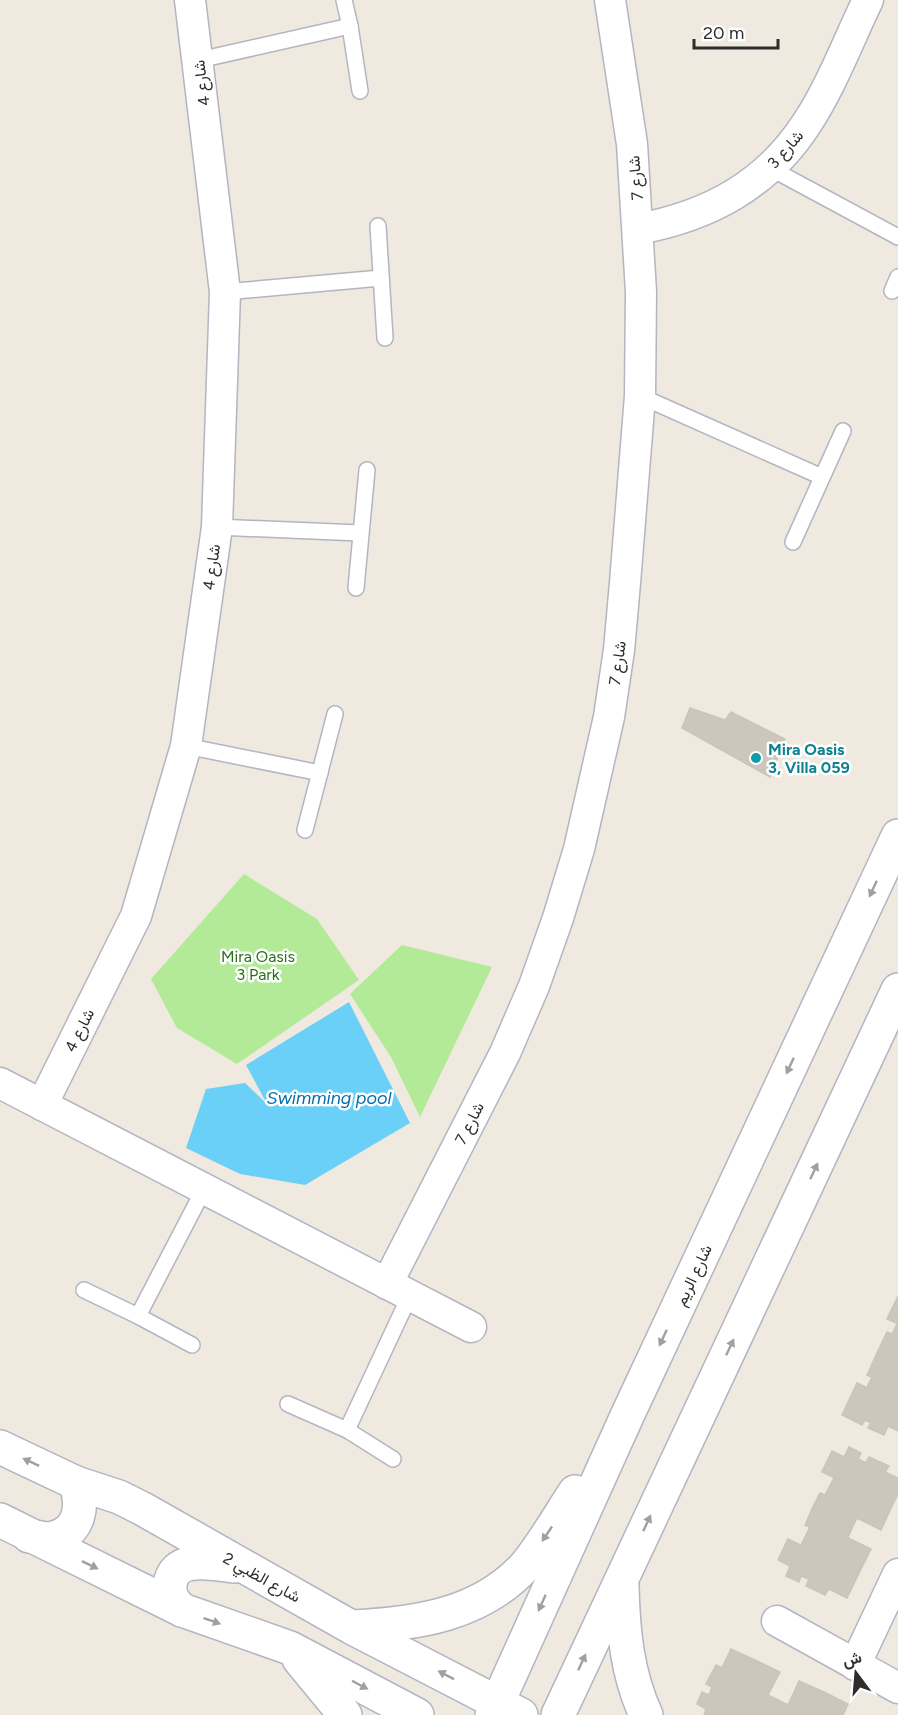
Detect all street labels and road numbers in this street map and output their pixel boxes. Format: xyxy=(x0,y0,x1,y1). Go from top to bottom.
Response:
street label: شارع 4 xyxy=(189,59,216,107)
street label: شارع 3 xyxy=(763,126,809,174)
street label: شارع 7 xyxy=(624,155,649,201)
street label: شارع 4 xyxy=(199,543,226,591)
street label: شارع 7 xyxy=(605,640,632,687)
street label: شارع 4 xyxy=(61,1005,100,1056)
street label: شارع 7 xyxy=(451,1099,490,1148)
street label: شارع الريم xyxy=(671,1241,718,1310)
street label: شارع الظبي 2 xyxy=(218,1548,304,1610)

